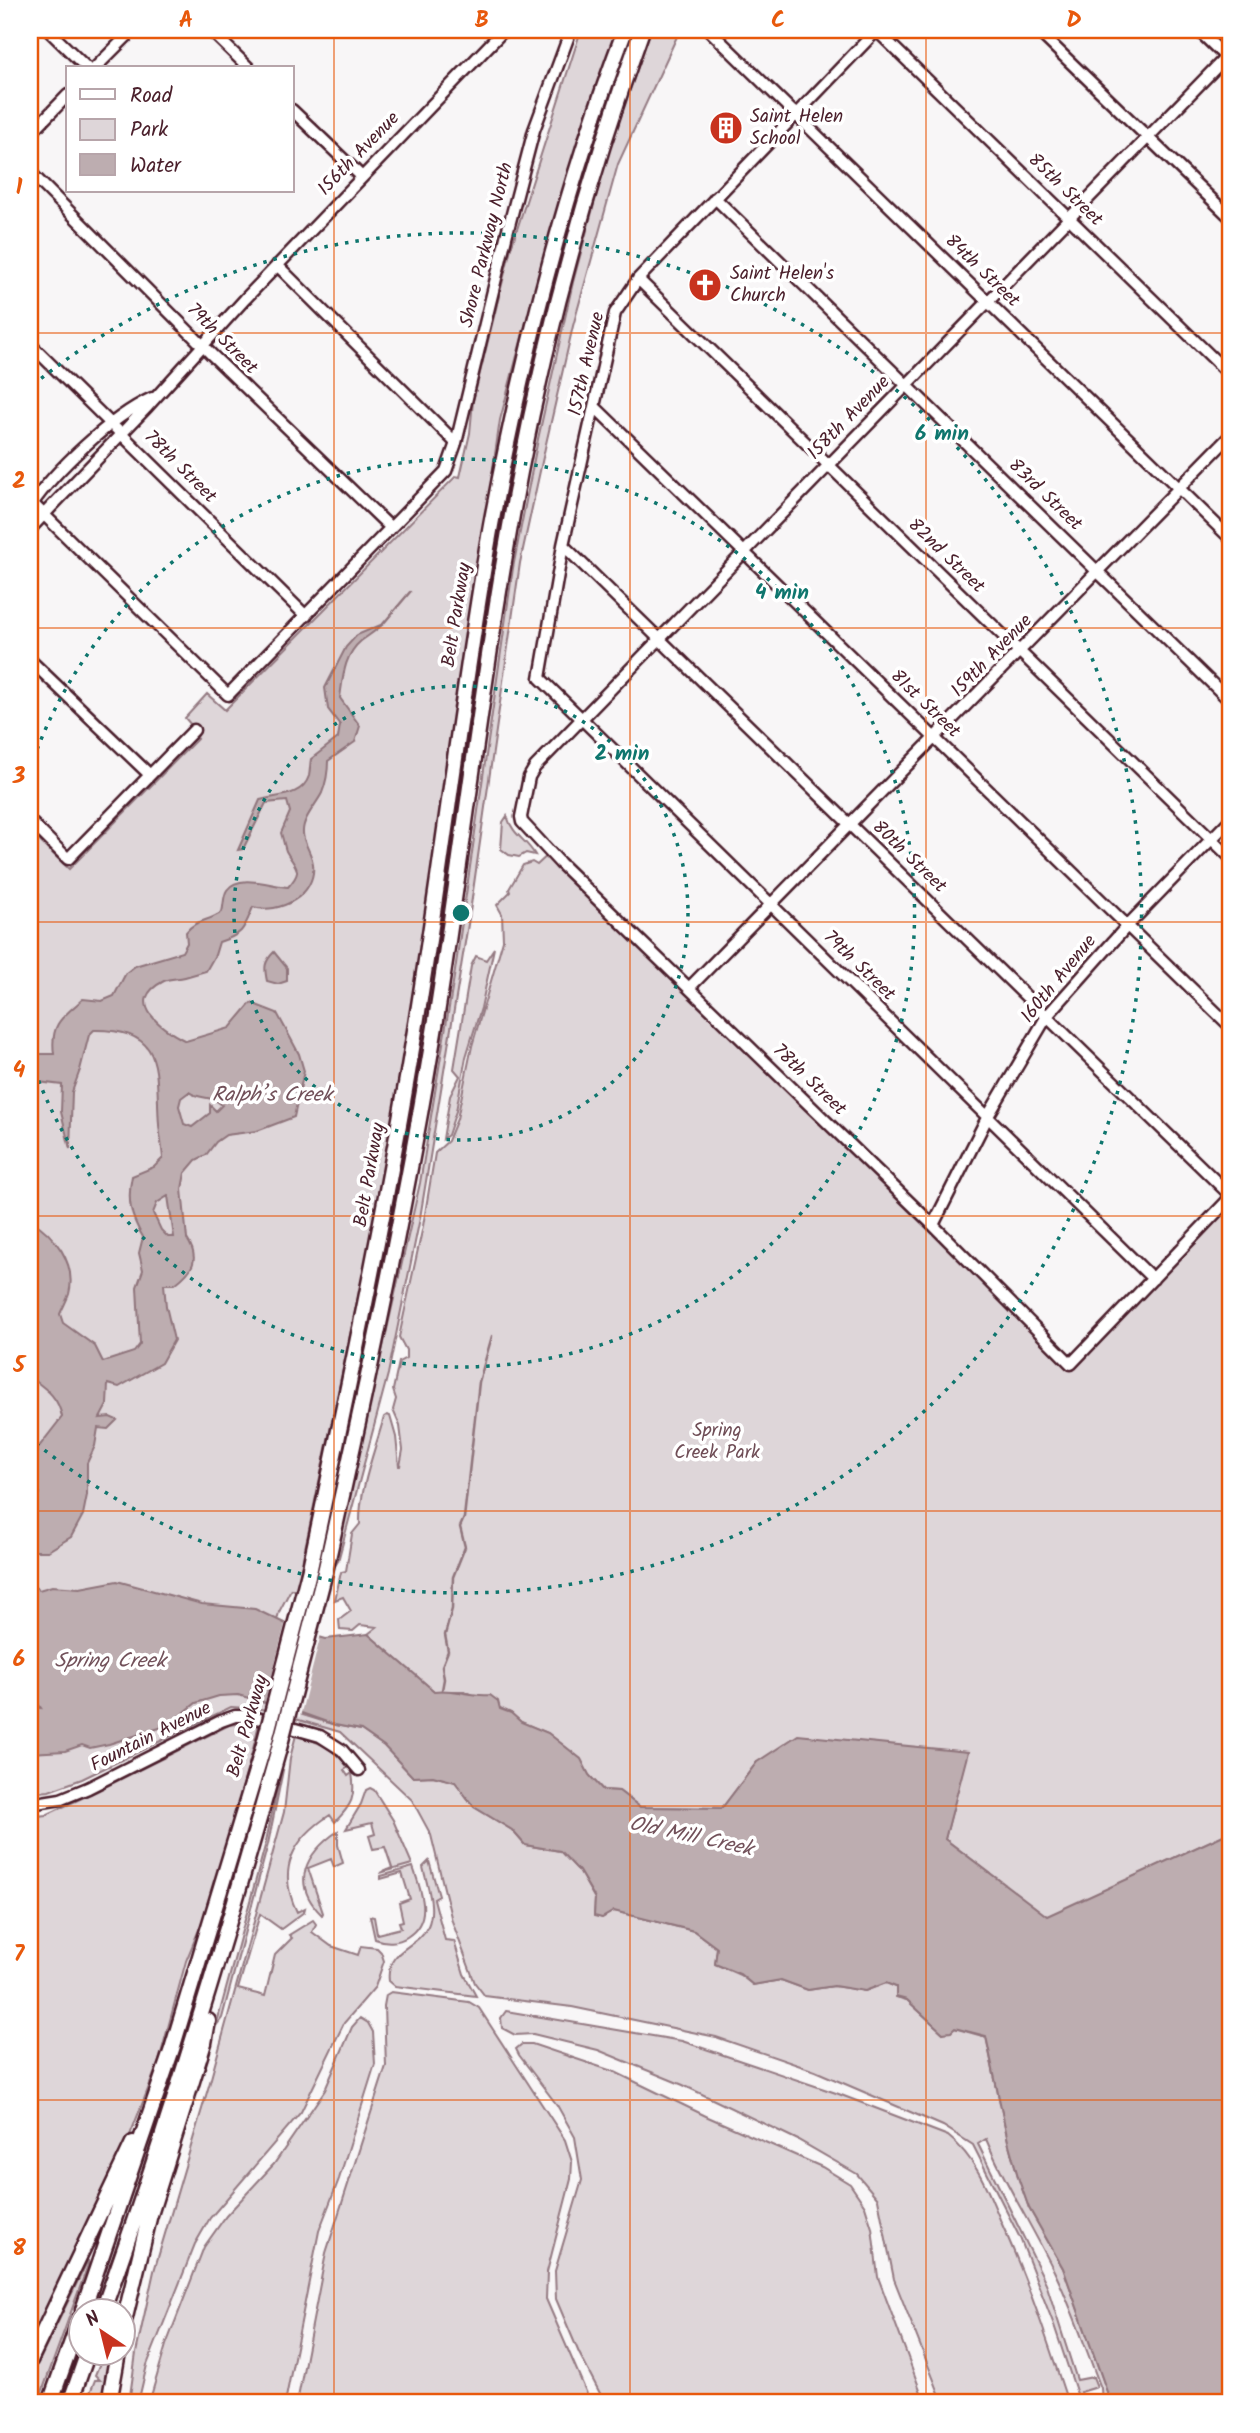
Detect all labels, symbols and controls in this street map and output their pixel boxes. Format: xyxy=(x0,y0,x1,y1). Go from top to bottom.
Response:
text: A xyxy=(179,3,193,39)
text: B xyxy=(475,3,489,39)
text: C xyxy=(771,3,785,39)
text: D xyxy=(1066,3,1082,39)
legend xyxy=(66,66,294,192)
text: Road xyxy=(130,80,173,113)
place label: Saint Helen School xyxy=(750,102,843,154)
street label: 156th Avenue xyxy=(311,104,408,203)
building icon: Saint Helen School xyxy=(707,109,745,147)
text: Park xyxy=(130,114,168,147)
street label: 85th Street xyxy=(1020,146,1110,234)
text: Water xyxy=(130,150,182,183)
street label: Shore Parkway North xyxy=(452,159,522,331)
text: 1 xyxy=(16,170,23,206)
street label: 84th Street xyxy=(937,227,1027,315)
place label: Saint Helen's Church xyxy=(730,259,834,311)
church icon: Saint Helen's Church xyxy=(686,266,724,304)
street label: 79th Street xyxy=(179,296,265,382)
street label: 157th Avenue xyxy=(560,309,614,419)
street label: 158th Avenue xyxy=(800,368,898,468)
text: 6 min xyxy=(915,418,969,451)
street label: 78th Street xyxy=(136,423,224,511)
street label: 83rd Street xyxy=(1001,452,1090,539)
text: 2 xyxy=(12,464,26,500)
street label: 82nd Street xyxy=(900,511,992,601)
street label: Belt Parkway xyxy=(434,560,480,669)
text: 4 min xyxy=(755,577,809,610)
street label: 159th Avenue xyxy=(944,607,1040,705)
street label: 81st Street xyxy=(883,662,968,746)
text: 2 min xyxy=(595,738,649,771)
text: 3 xyxy=(12,759,26,795)
street label: 80th Street xyxy=(865,813,954,901)
centre of rings xyxy=(449,901,473,925)
street label: 79th Street xyxy=(816,923,903,1009)
street label: 160th Avenue xyxy=(1014,928,1105,1030)
street label: 78th Street xyxy=(765,1037,854,1124)
text: 4 xyxy=(13,1053,26,1089)
water label: Ralph’s Creek xyxy=(212,1079,335,1112)
street label: Belt Parkway xyxy=(346,1119,394,1229)
text: 5 xyxy=(12,1348,27,1384)
park label: Spring Creek Park xyxy=(674,1416,760,1468)
text: 6 xyxy=(13,1642,25,1678)
water label: Spring Creek xyxy=(54,1645,169,1678)
street label: Belt Parkway xyxy=(219,1670,277,1781)
street label: Fountain Avenue xyxy=(85,1693,217,1780)
water label: Old Mill Creek xyxy=(626,1808,759,1867)
text: 7 xyxy=(14,1937,26,1973)
text: 8 xyxy=(12,2231,26,2267)
north arrow xyxy=(66,2296,136,2366)
text: N xyxy=(80,2304,107,2335)

